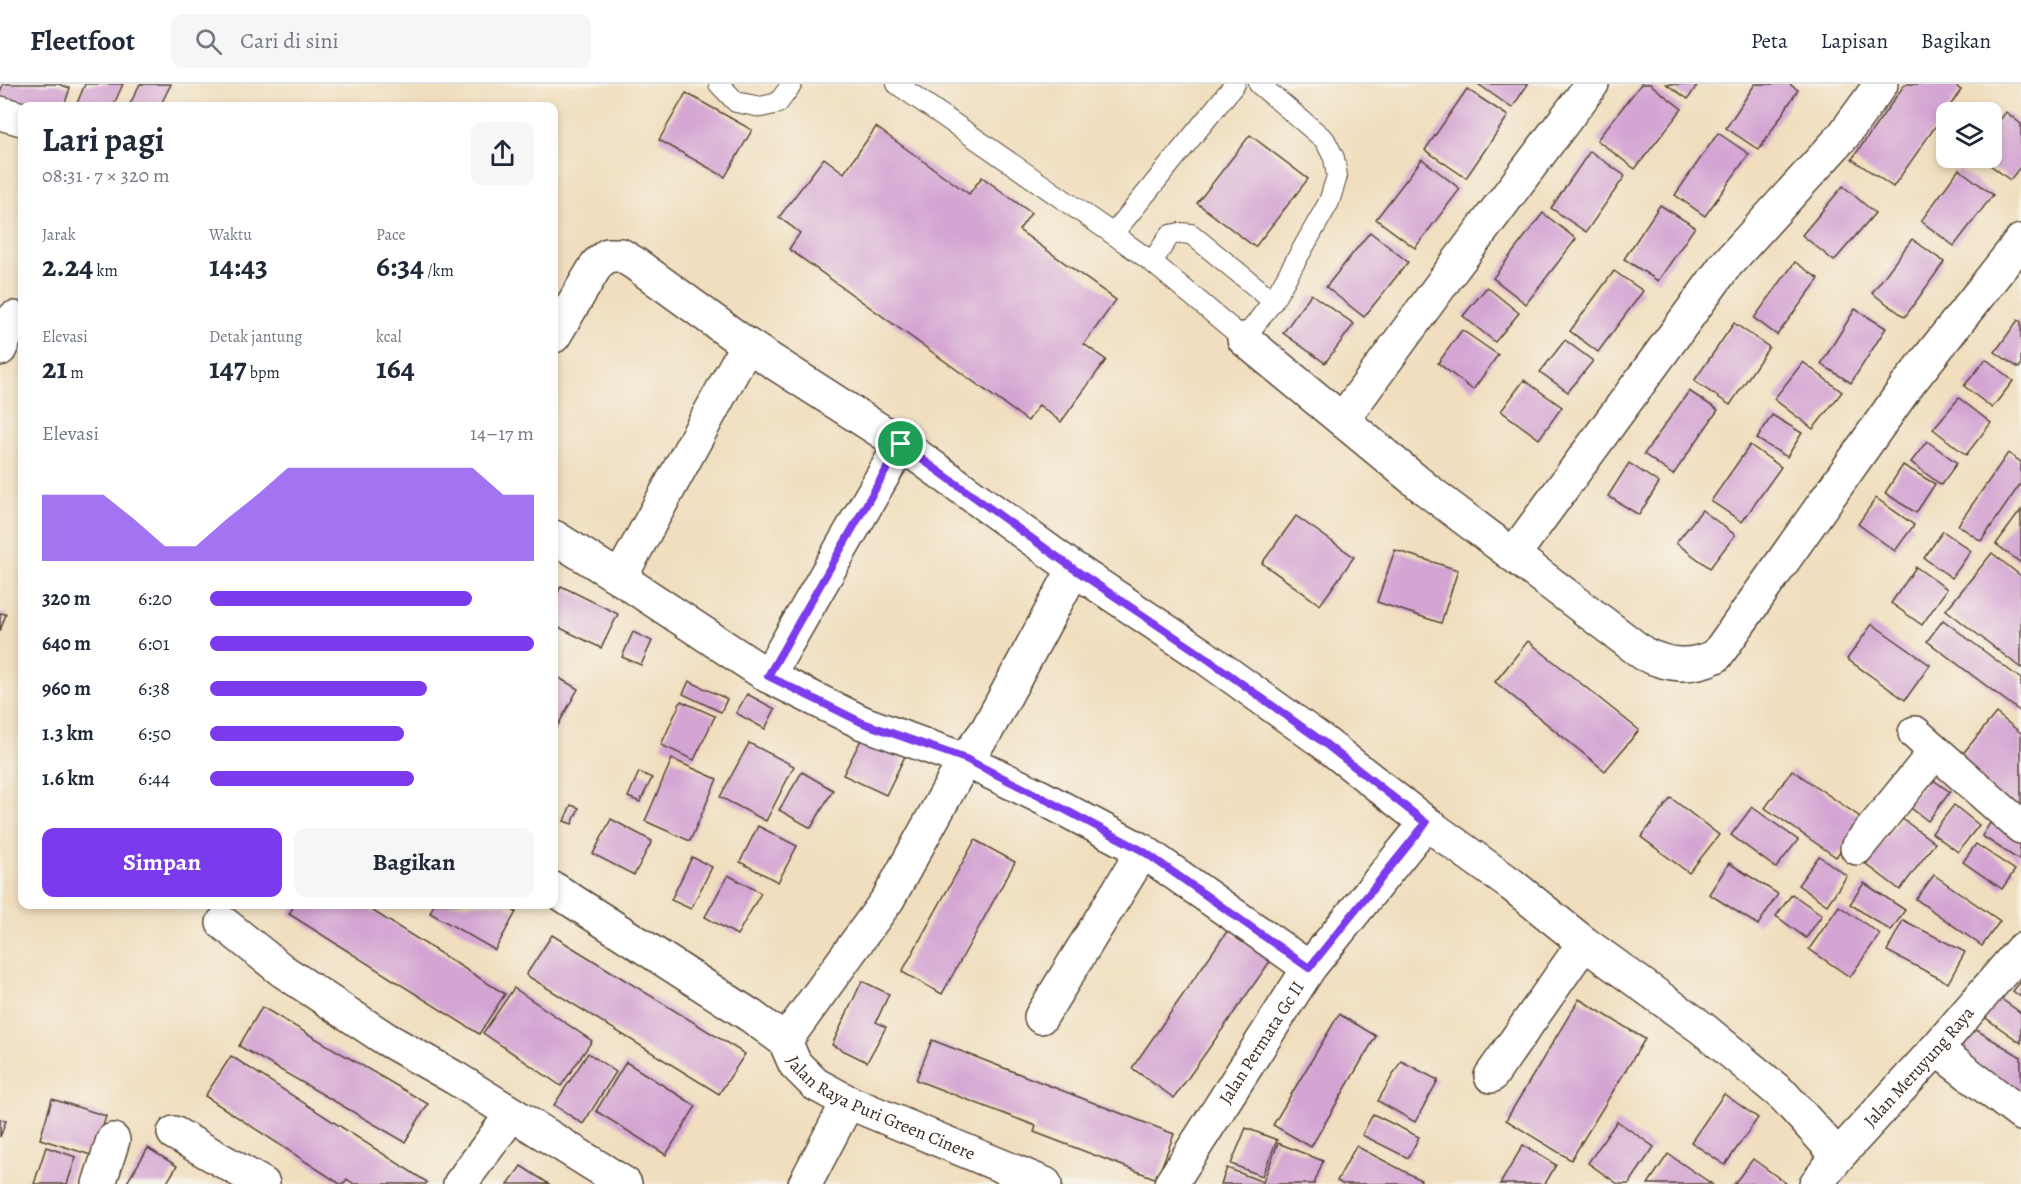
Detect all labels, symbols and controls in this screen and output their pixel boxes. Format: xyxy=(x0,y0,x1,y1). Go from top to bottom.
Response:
search box xyxy=(171,14,591,68)
text: Fleetfoot xyxy=(30,22,135,60)
icon: search xyxy=(192,25,225,58)
text: Cari di sini xyxy=(240,26,339,56)
text: Peta xyxy=(1751,27,1788,55)
text: Lapisan xyxy=(1821,27,1888,55)
text: Bagikan xyxy=(1921,27,1991,55)
map controls xyxy=(1936,102,2002,168)
button: layers xyxy=(1936,102,2002,168)
text: Lari pagi xyxy=(42,117,165,162)
button: share xyxy=(471,122,534,185)
text: 08:31 · 7 × 320 m xyxy=(42,162,170,189)
text: Jarak xyxy=(42,224,76,246)
text: Waktu xyxy=(209,224,252,246)
text: Pace xyxy=(376,224,406,246)
text: 2.24 xyxy=(42,246,93,286)
text: 14:43 xyxy=(209,246,268,286)
text: 6:34 xyxy=(376,246,424,286)
text: km xyxy=(93,260,118,282)
text: /km xyxy=(424,260,454,282)
text: Elevasi xyxy=(42,326,88,348)
text: Detak jantung xyxy=(209,326,302,348)
text: kcal xyxy=(376,326,402,348)
text: 21 xyxy=(42,348,67,388)
text: 147 xyxy=(209,348,247,388)
text: 164 xyxy=(376,348,415,388)
text: m xyxy=(67,362,84,384)
text: bpm xyxy=(247,362,280,384)
pin xyxy=(875,418,926,469)
text: Elevasi xyxy=(42,420,99,447)
text: 14–17 m xyxy=(470,420,534,447)
icon: arrive xyxy=(884,427,917,460)
text: 320 m xyxy=(42,585,91,612)
text: 6:20 xyxy=(138,585,172,612)
text: 640 m xyxy=(42,630,91,657)
text: 6:01 xyxy=(138,630,170,657)
text: 960 m xyxy=(42,675,91,702)
text: 6:38 xyxy=(138,675,170,702)
text: 1.3 km xyxy=(42,720,94,747)
text: 6:50 xyxy=(138,720,171,747)
text: 1.6 km xyxy=(42,765,95,792)
text: 6:44 xyxy=(138,765,170,792)
button: Simpan xyxy=(42,828,282,897)
button: Bagikan xyxy=(294,828,534,897)
street label: Jalan Permata Gc II xyxy=(1213,976,1310,1108)
street label: Jalan Meruyung Raya xyxy=(1858,1001,1980,1132)
street label: Jalan Raya Puri Green Cinere xyxy=(781,1052,979,1166)

